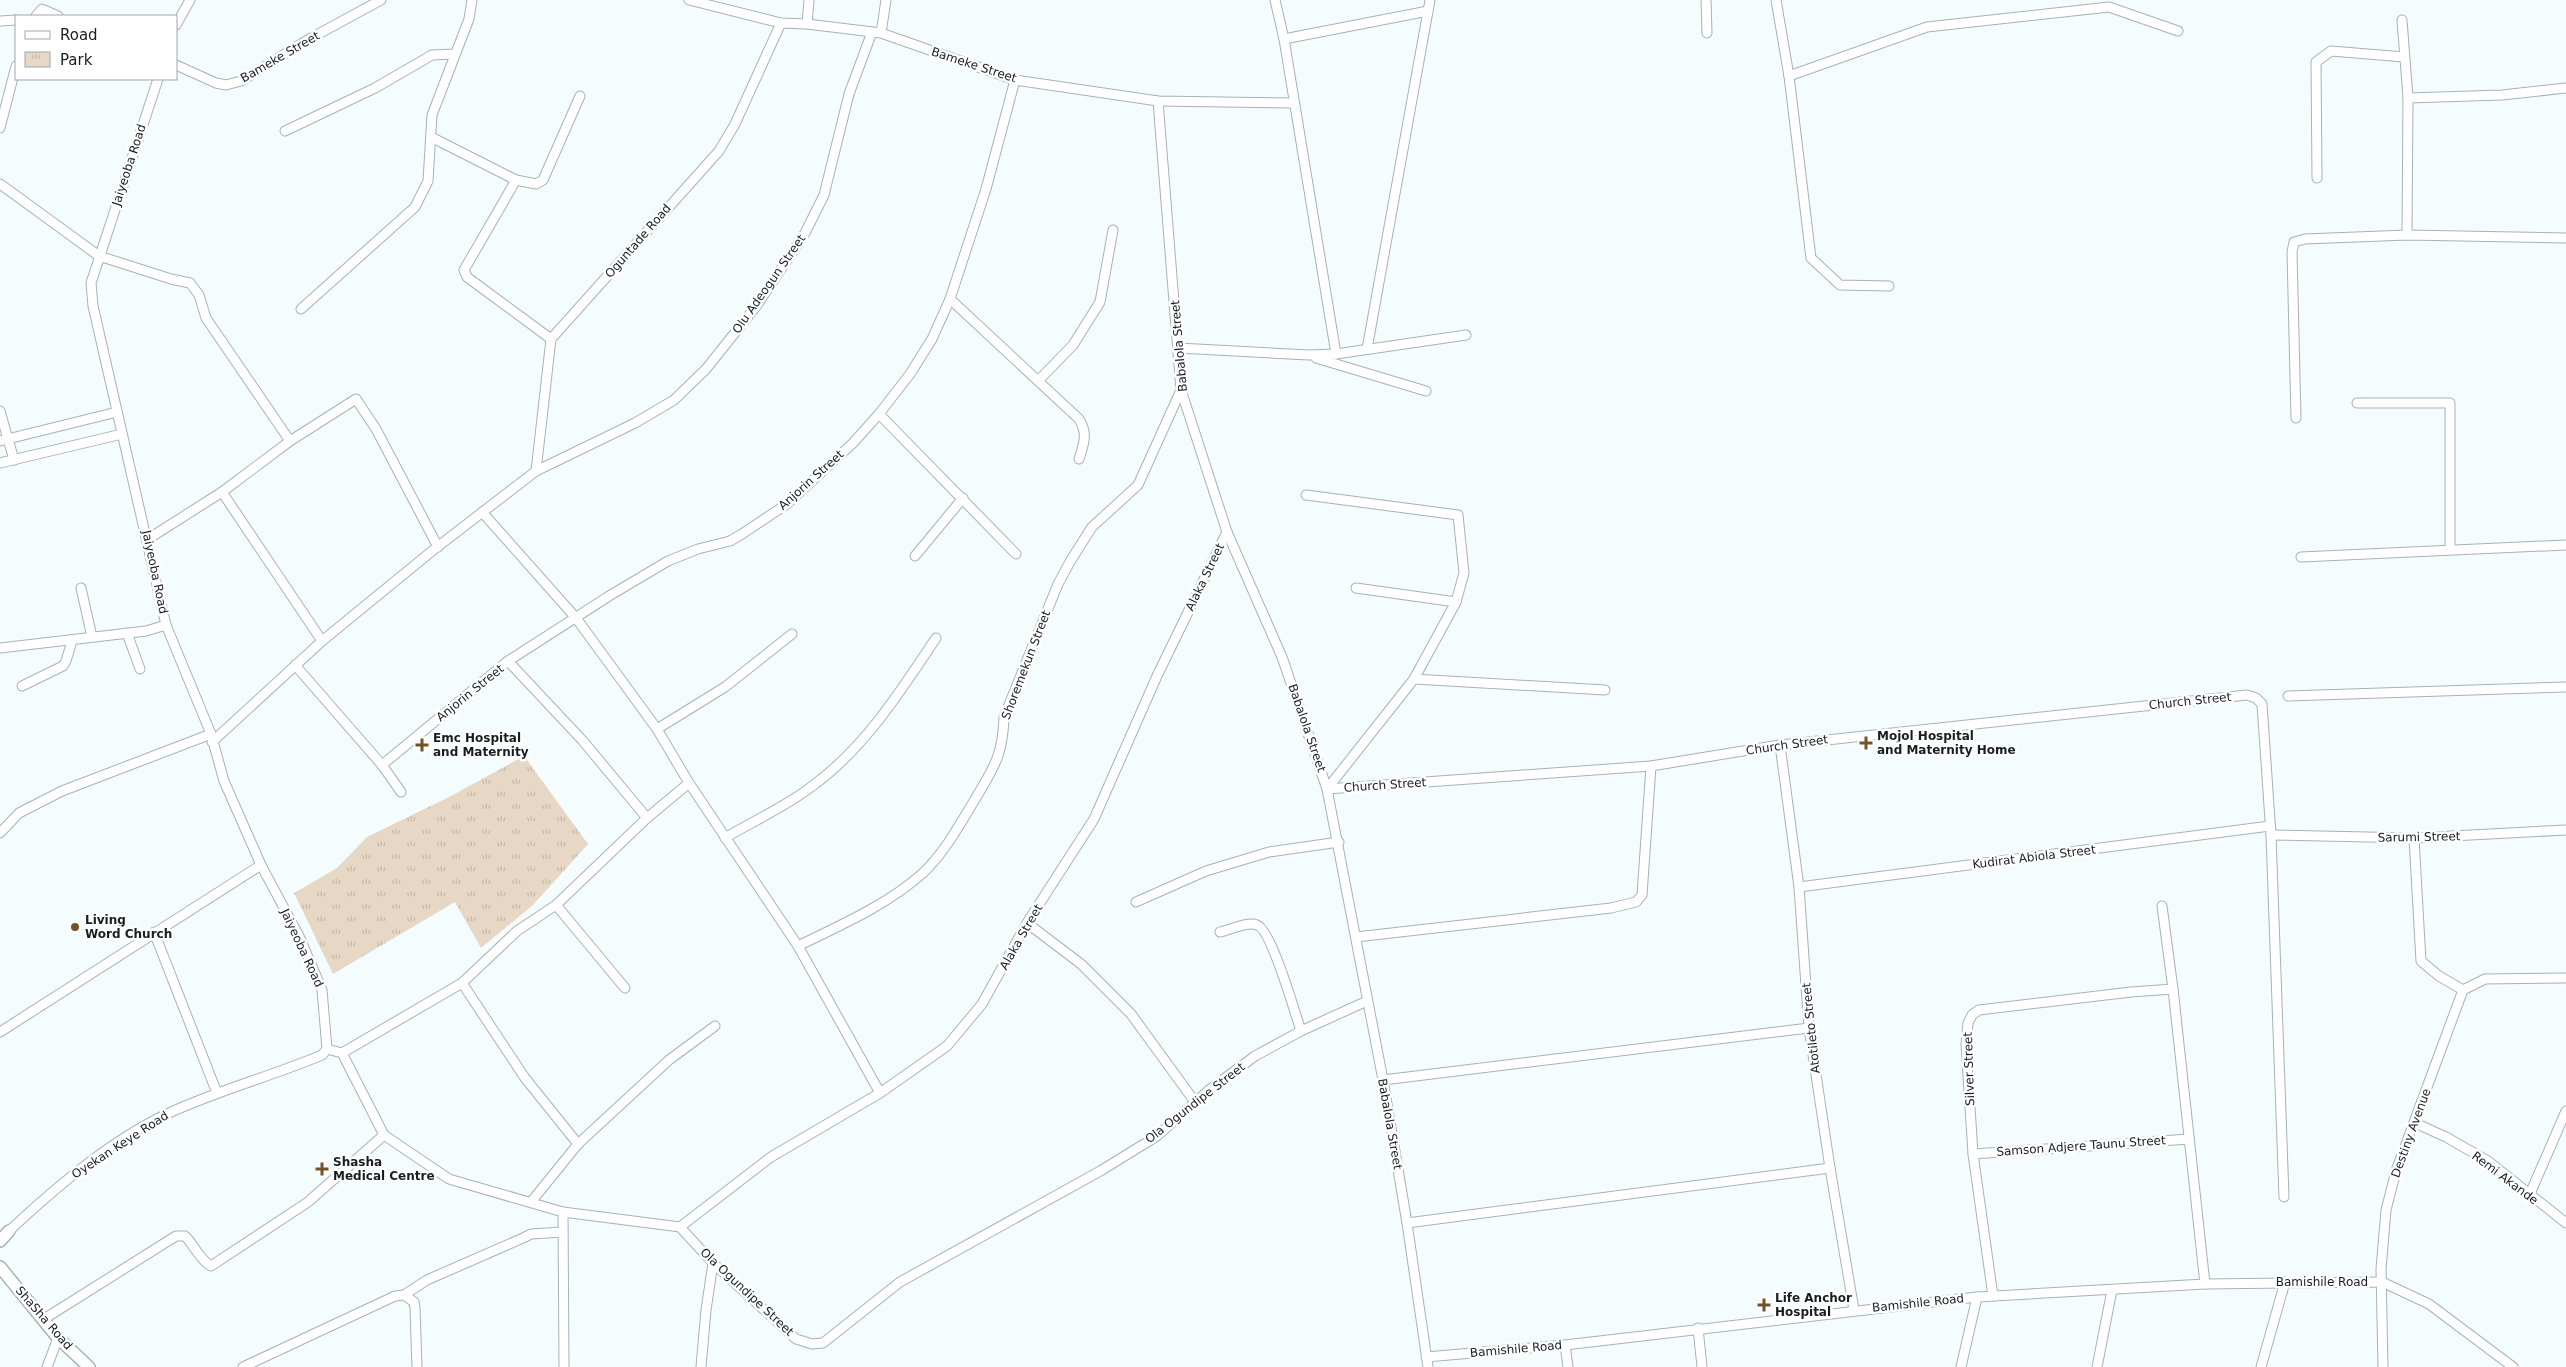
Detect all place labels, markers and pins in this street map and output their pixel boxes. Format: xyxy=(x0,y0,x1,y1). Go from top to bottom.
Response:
place label: Mojol Hospital and Maternity Home xyxy=(1877,729,2016,757)
place label: Emc Hospital and Maternity xyxy=(433,731,529,759)
marker: Mojol Hospital and Maternity Home xyxy=(1859,736,1873,750)
marker: Emc Hospital and Maternity xyxy=(415,738,429,752)
place label: Living Word Church xyxy=(85,913,172,941)
marker: Living Word Church xyxy=(69,921,81,933)
place label: Shasha Medical Centre xyxy=(333,1155,435,1183)
marker: Shasha Medical Centre xyxy=(315,1162,329,1176)
place label: Life Anchor Hospital xyxy=(1775,1291,1852,1319)
marker: Life Anchor Hospital xyxy=(1757,1298,1771,1312)

